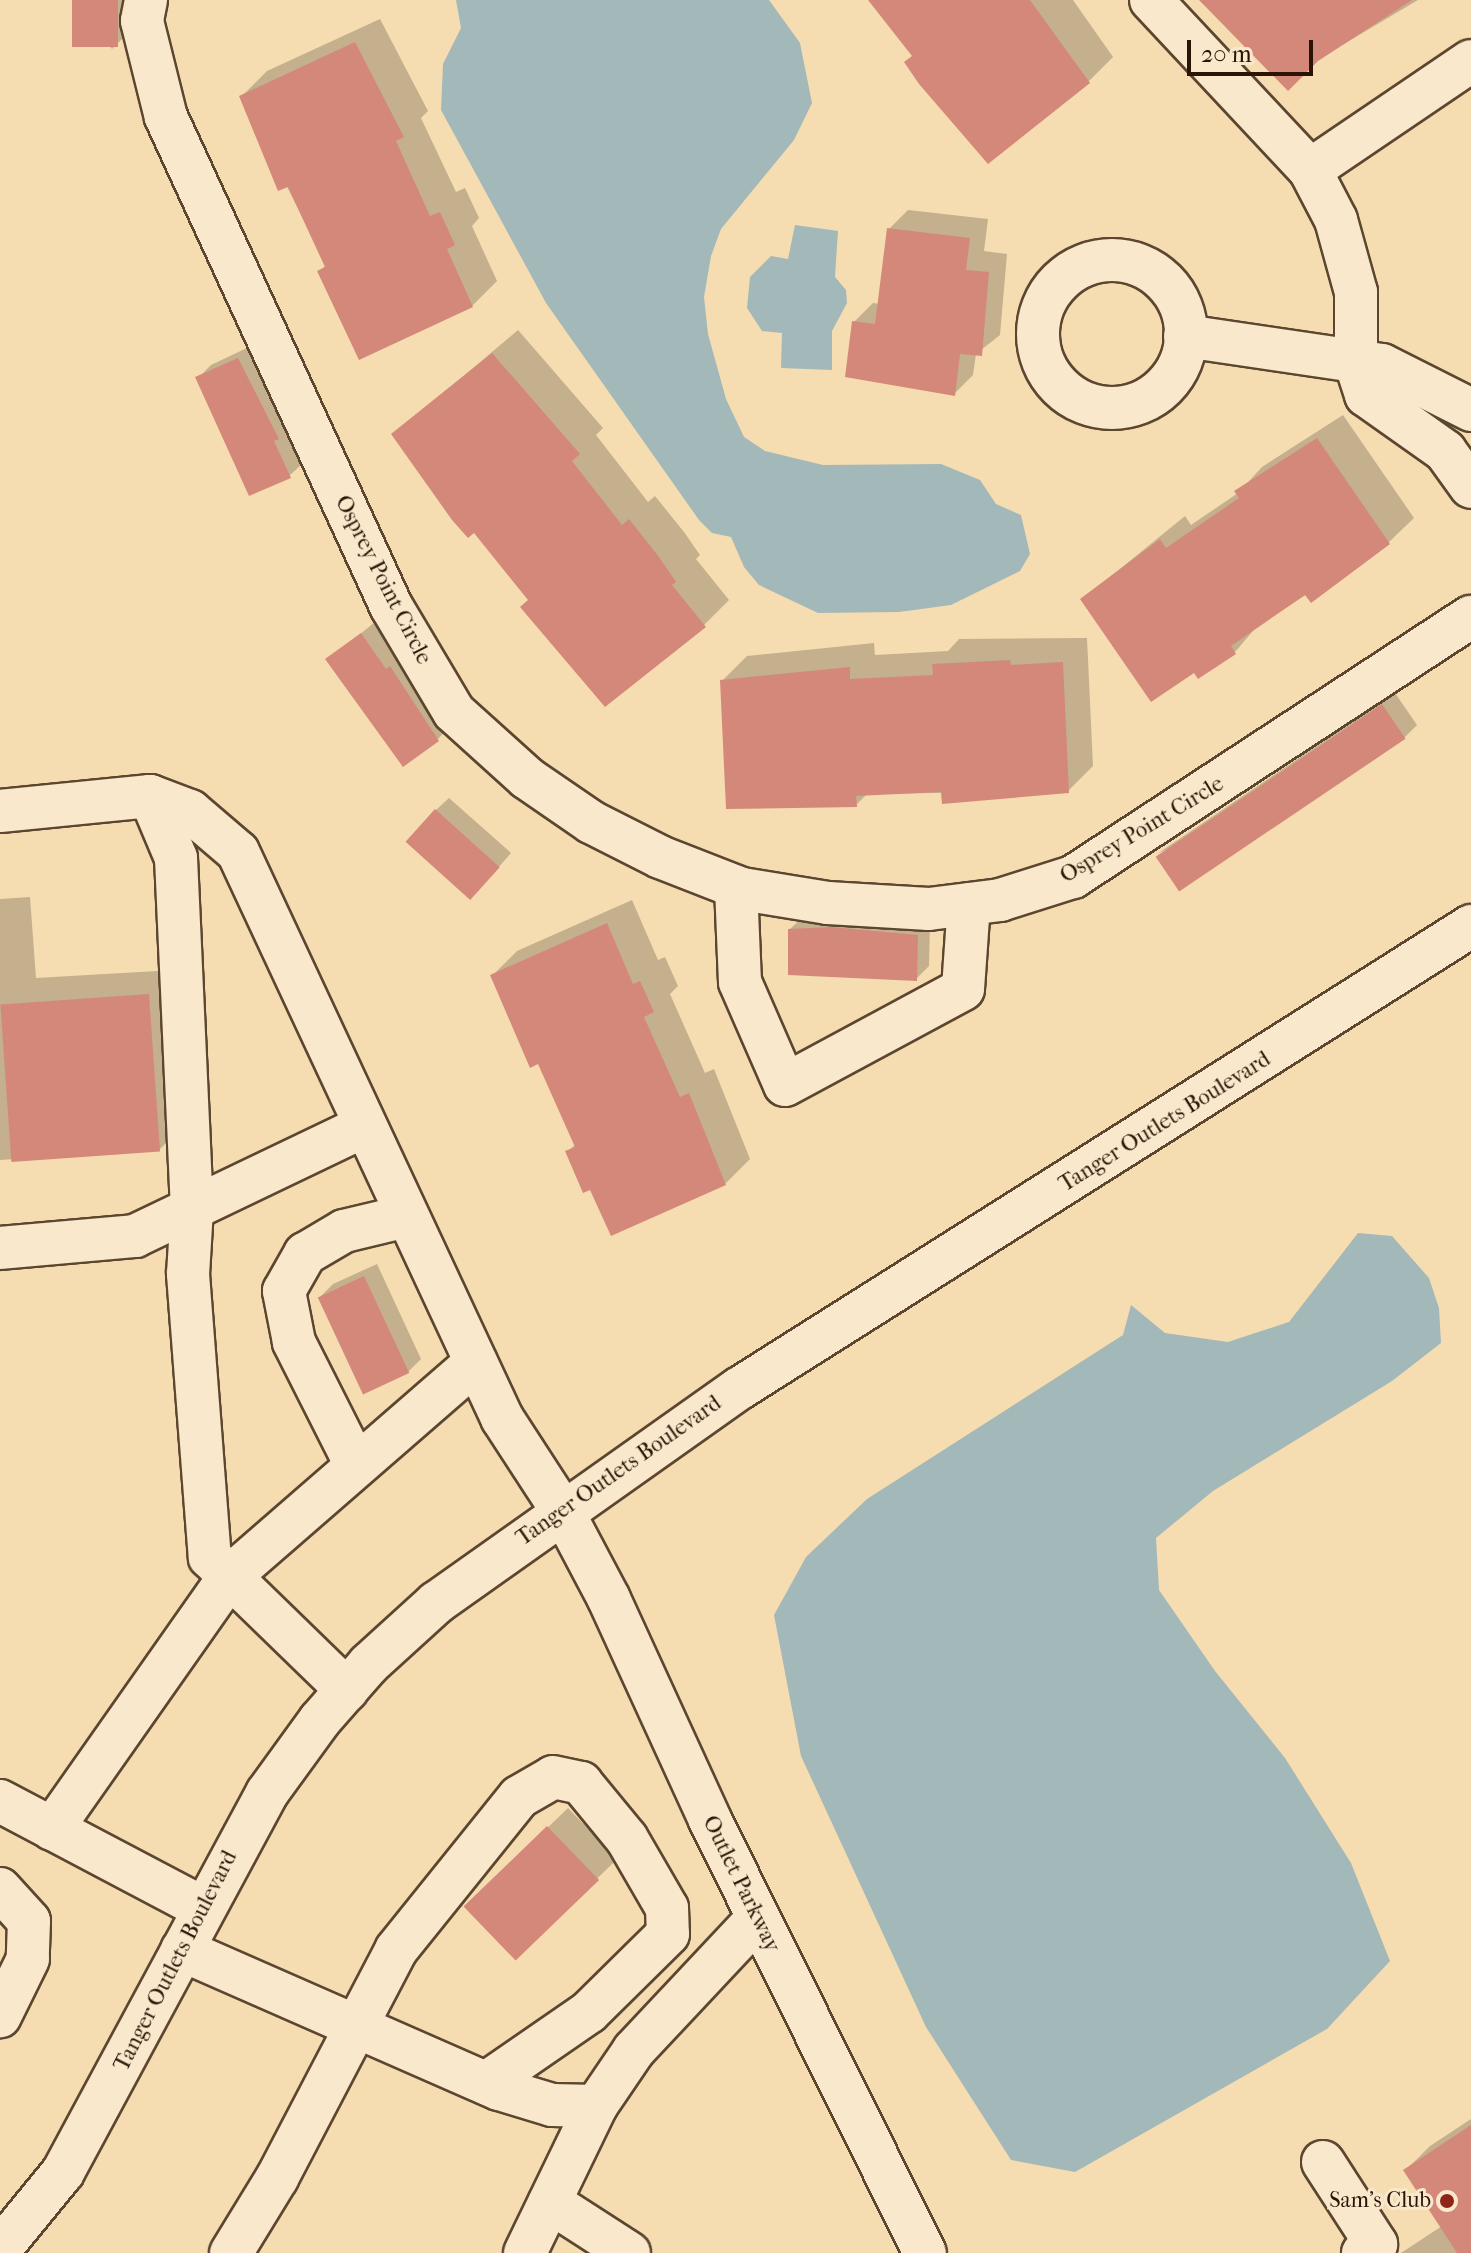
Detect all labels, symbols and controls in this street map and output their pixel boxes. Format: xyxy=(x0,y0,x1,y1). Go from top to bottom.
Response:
scale bar xyxy=(1191,24,1317,74)
text: 20 m xyxy=(1201,40,1252,68)
street label: Osprey Point Circle xyxy=(329,491,437,669)
street label: Osprey Point Circle xyxy=(1056,771,1228,889)
street label: Tanger Outlets Boulevard xyxy=(1055,1046,1275,1198)
street label: Tanger Outlets Boulevard xyxy=(511,1390,727,1552)
street label: Outlet Parkway xyxy=(697,1812,785,1956)
street label: Tanger Outlets Boulevard xyxy=(109,1846,243,2076)
place label: Sam's Club xyxy=(1329,2188,1431,2214)
marker: Sam's Club xyxy=(1438,2192,1456,2210)

